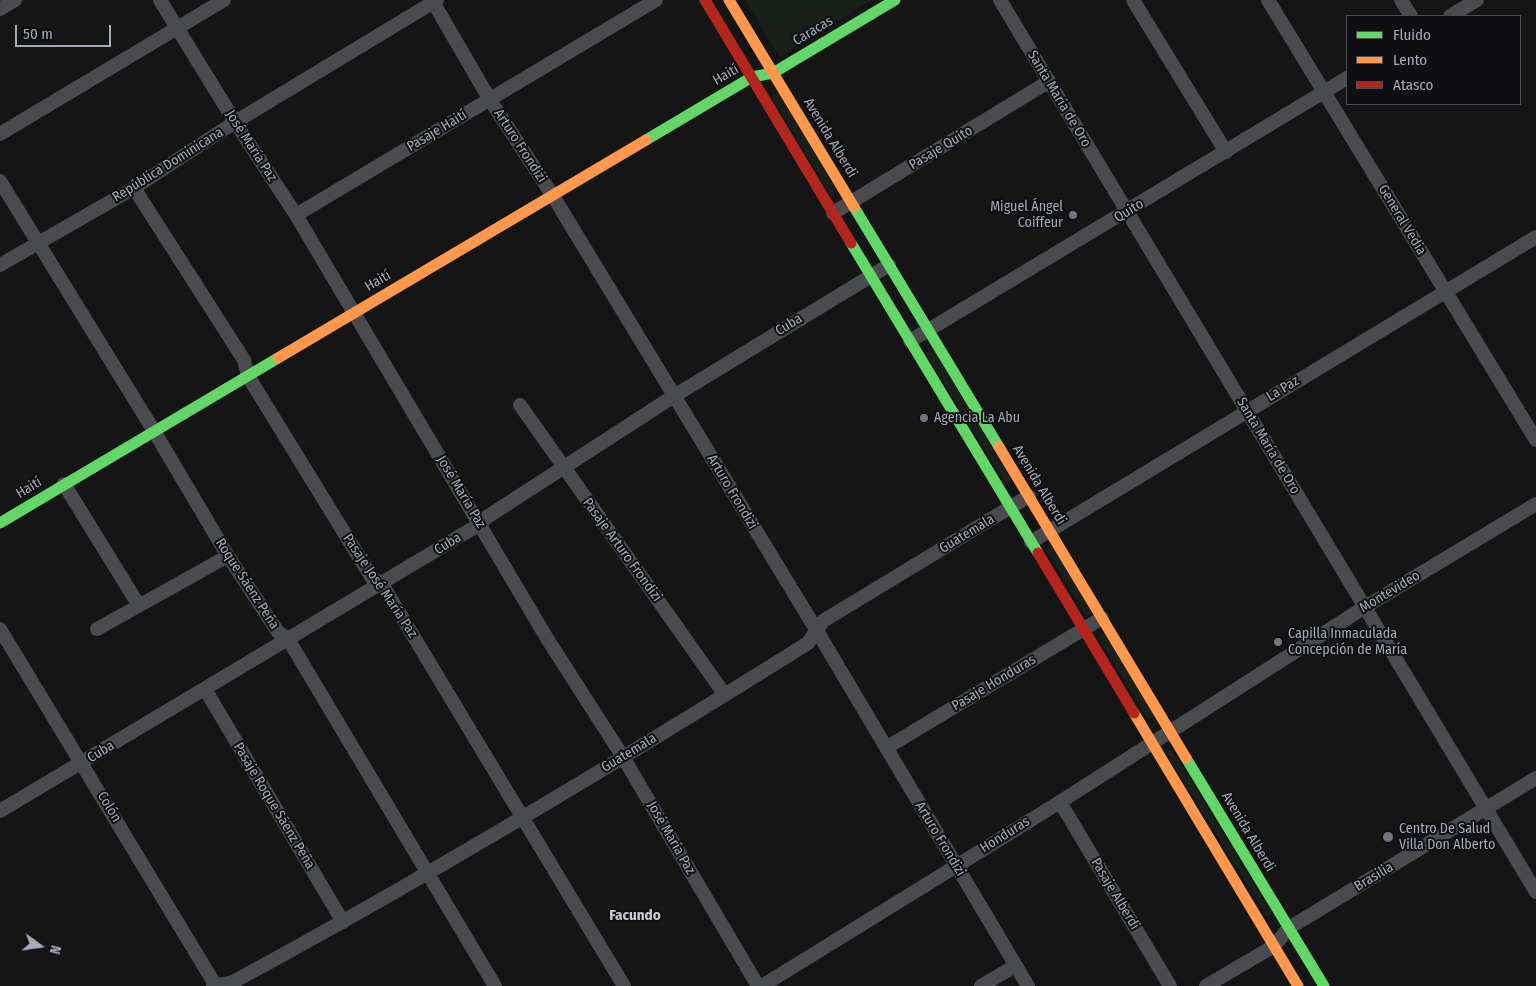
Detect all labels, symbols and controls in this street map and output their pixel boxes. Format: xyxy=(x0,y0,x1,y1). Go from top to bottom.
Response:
street label: Caracas xyxy=(790,13,836,49)
scale bar xyxy=(18,15,114,47)
legend xyxy=(1346,15,1521,105)
text: 50 m xyxy=(23,25,53,43)
text: Fluido xyxy=(1393,26,1431,44)
street label: Santa María de Oro xyxy=(1024,48,1094,150)
text: Lento xyxy=(1393,51,1427,69)
street label: Haití xyxy=(710,61,742,89)
text: Atasco xyxy=(1393,76,1433,94)
street label: Avenida Alberdi xyxy=(800,95,860,181)
street label: Arturo Frondizi xyxy=(490,106,550,186)
street label: José María Paz xyxy=(222,107,280,185)
street label: Pasaje Haití xyxy=(404,107,470,155)
street label: Pasaje Quito xyxy=(906,122,976,174)
street label: República Dominicana xyxy=(110,124,226,206)
street label: General Vedia xyxy=(1374,182,1430,258)
street label: Quito xyxy=(1111,196,1147,226)
place label: Miguel Ángel Coiffeur xyxy=(990,199,1063,232)
marker: Miguel Ángel Coiffeur xyxy=(1067,209,1079,221)
street label: Haití xyxy=(362,267,394,295)
street label: Cuba xyxy=(773,310,805,340)
street label: La Paz xyxy=(1264,373,1302,405)
street label: Santa María de Oro xyxy=(1233,395,1303,497)
place label: Agencia La Abu xyxy=(934,410,1020,426)
marker: Agencia La Abu xyxy=(918,412,930,424)
street label: Avenida Alberdi xyxy=(1009,442,1069,528)
street label: Arturo Frondizi xyxy=(703,452,761,532)
street label: José María Paz xyxy=(433,453,489,531)
street label: Haití xyxy=(13,474,45,502)
street label: Pasaje Arturo Frondizi xyxy=(579,495,665,605)
street label: Guatemala xyxy=(936,511,998,557)
street label: Cuba xyxy=(432,529,464,559)
street label: Pasaje José María Paz xyxy=(339,531,421,641)
street label: Roque Sáenz Peña xyxy=(211,535,283,633)
street label: Montevideo xyxy=(1357,567,1423,617)
place label: Capilla Inmaculada Concepción de María xyxy=(1288,626,1407,658)
marker: Capilla Inmaculada Concepción de María xyxy=(1272,636,1284,648)
street label: Pasaje Honduras xyxy=(949,651,1039,715)
street label: Guatemala xyxy=(598,730,660,776)
street label: Cuba xyxy=(85,737,117,767)
street label: Pasaje Roque Sáenz Peña xyxy=(230,740,318,872)
street label: Colón xyxy=(93,789,125,825)
street label: Avenida Alberdi xyxy=(1218,789,1278,875)
street label: José María Paz xyxy=(643,798,699,878)
street label: Arturo Frondizi xyxy=(911,799,969,879)
street label: Honduras xyxy=(977,813,1033,857)
place label: Centro De Salud Villa Don Alberto xyxy=(1399,821,1495,854)
marker: Centro De Salud Villa Don Alberto xyxy=(1381,830,1395,844)
street label: Pasaje Alberdi xyxy=(1087,855,1143,933)
street label: Brasilia xyxy=(1351,859,1397,895)
district label: Facundo xyxy=(609,907,661,925)
north arrow xyxy=(15,921,65,971)
text: N xyxy=(46,944,64,956)

